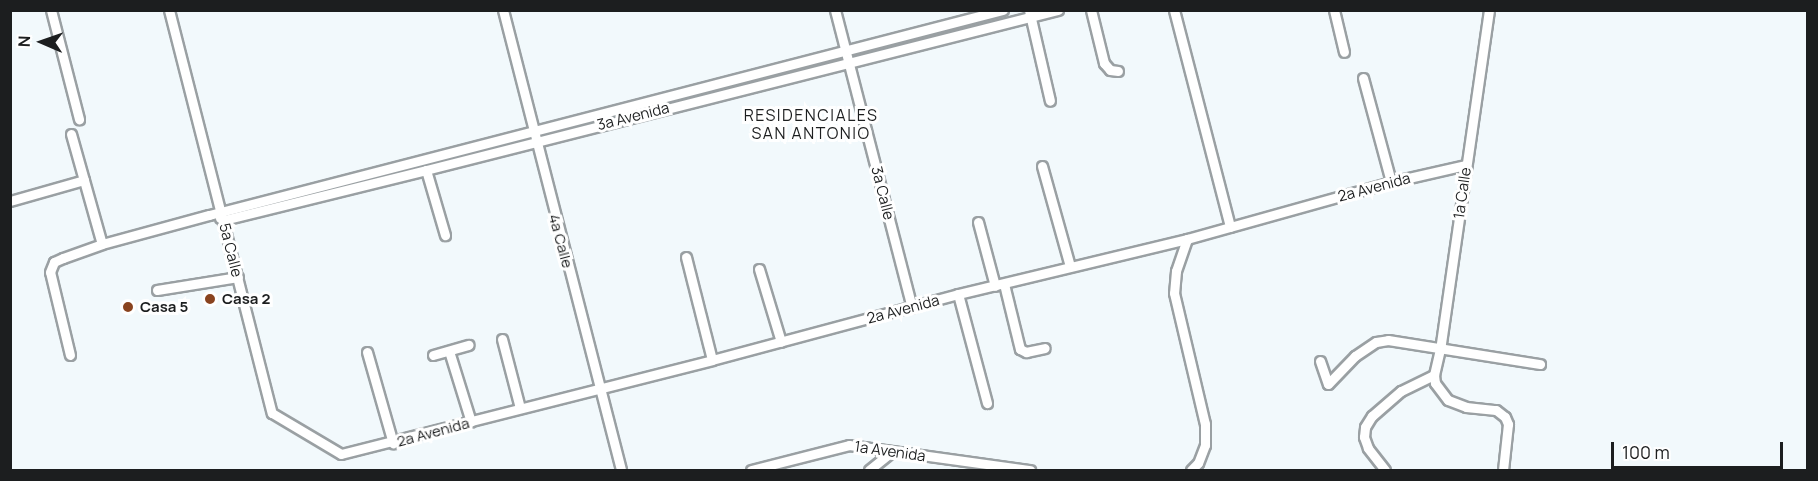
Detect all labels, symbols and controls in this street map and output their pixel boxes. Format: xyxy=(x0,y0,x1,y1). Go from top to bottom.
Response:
north arrow xyxy=(12,12,72,72)
text: N xyxy=(13,35,35,48)
street label: 3a Avenida xyxy=(595,98,671,134)
district label: RESIDENCIALES SAN ANTONIO xyxy=(744,105,878,143)
street label: 3a Calle xyxy=(868,164,898,222)
street label: 1a Calle xyxy=(1449,166,1475,220)
street label: 2a Avenida xyxy=(1336,169,1412,205)
street label: 4a Calle xyxy=(545,212,577,270)
street label: 5a Calle xyxy=(216,221,246,279)
place label: Casa 2 xyxy=(222,290,270,308)
street label: 2a Avenida xyxy=(865,291,941,327)
marker: Casa 2 xyxy=(203,292,217,306)
place label: Casa 5 xyxy=(140,298,188,316)
marker: Casa 5 xyxy=(121,300,135,314)
street label: 2a Avenida xyxy=(395,414,471,450)
scale bar xyxy=(1614,430,1786,468)
street label: 1a Avenida xyxy=(853,437,927,465)
text: 100 m xyxy=(1622,440,1670,464)

